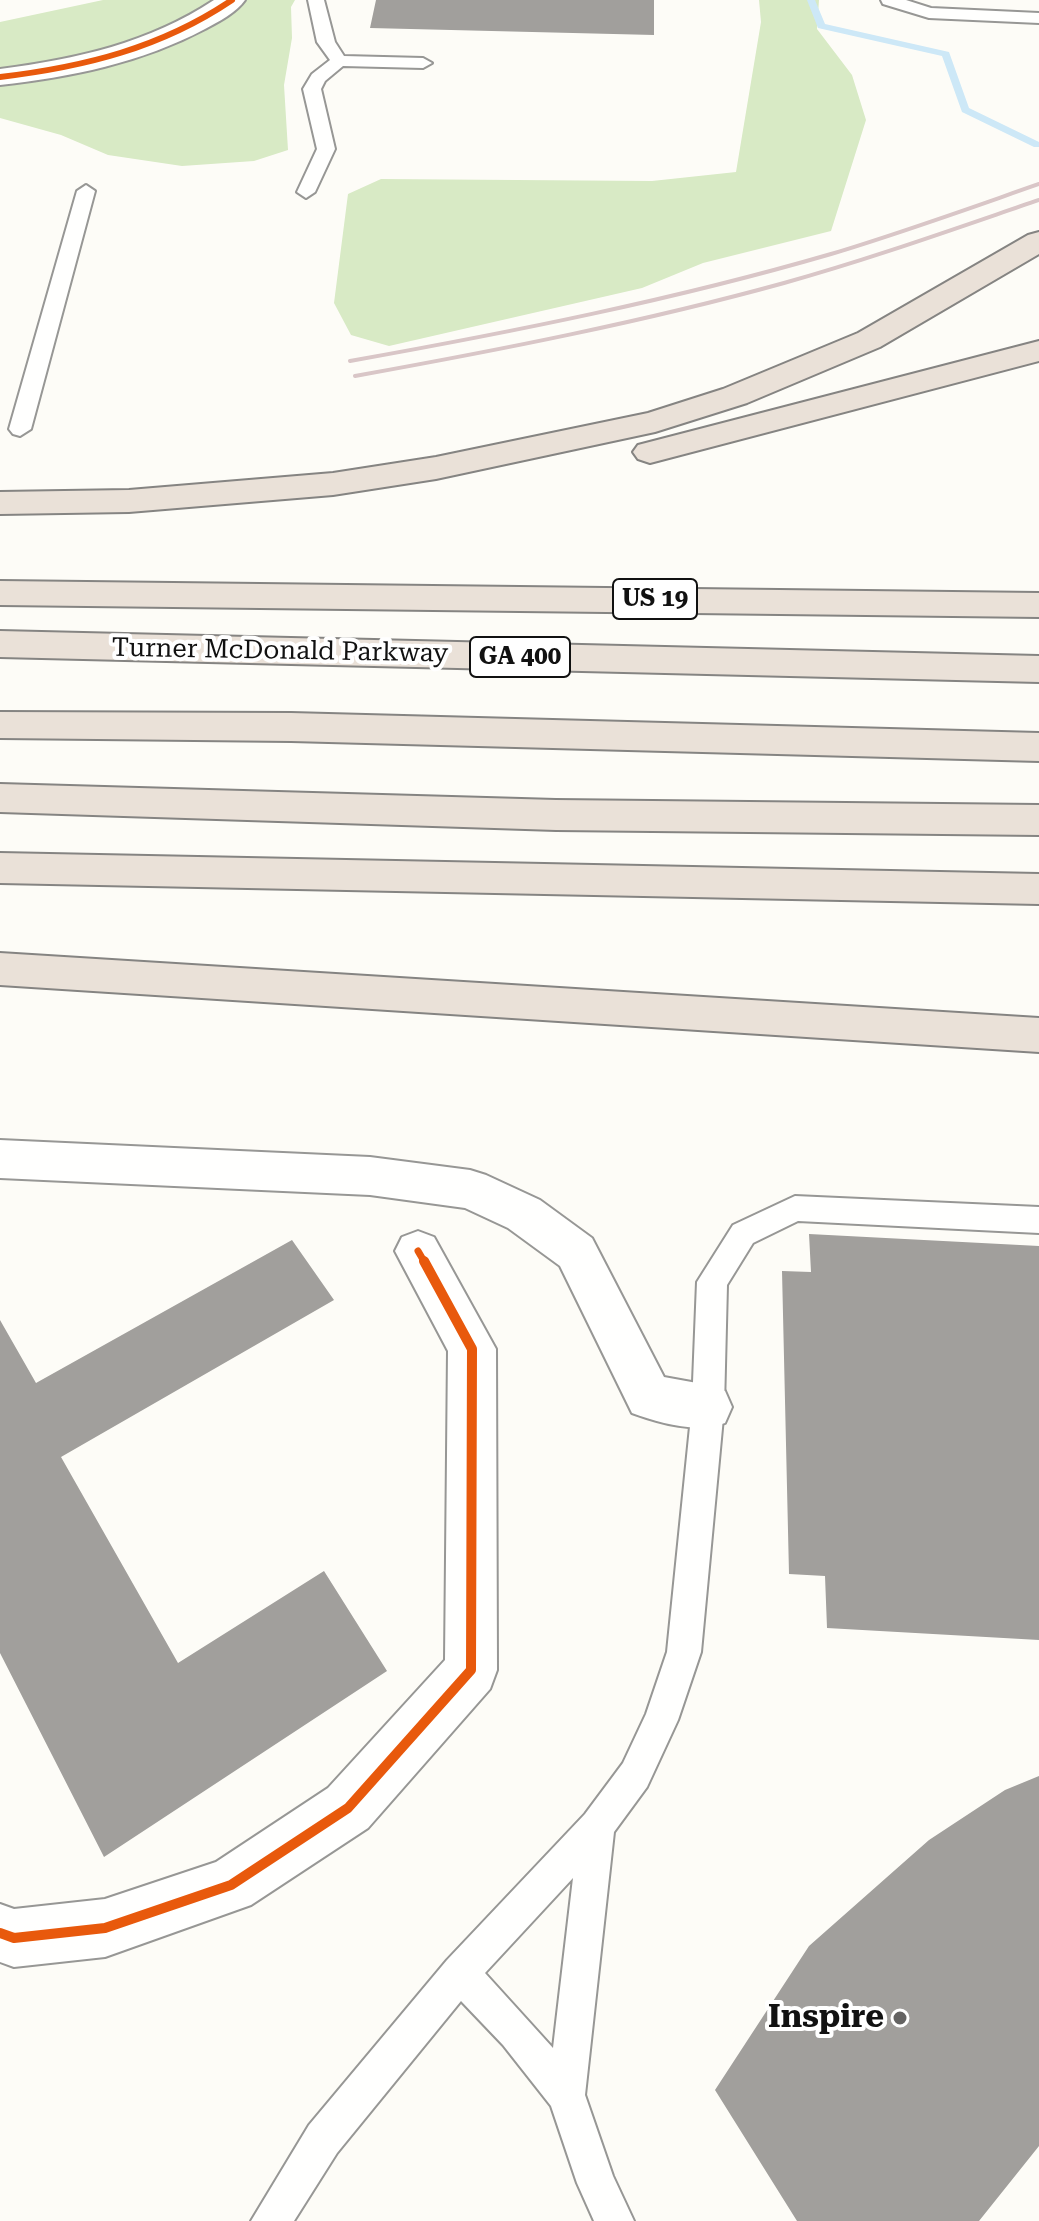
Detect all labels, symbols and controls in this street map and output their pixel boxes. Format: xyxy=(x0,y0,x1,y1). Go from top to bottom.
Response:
road number: US 19 xyxy=(613,579,697,619)
street label: Turner McDonald Parkway xyxy=(111,632,449,670)
road number: GA 400 xyxy=(470,637,570,677)
place label: Inspire xyxy=(768,1999,884,2037)
marker: Inspire xyxy=(891,2009,909,2027)

